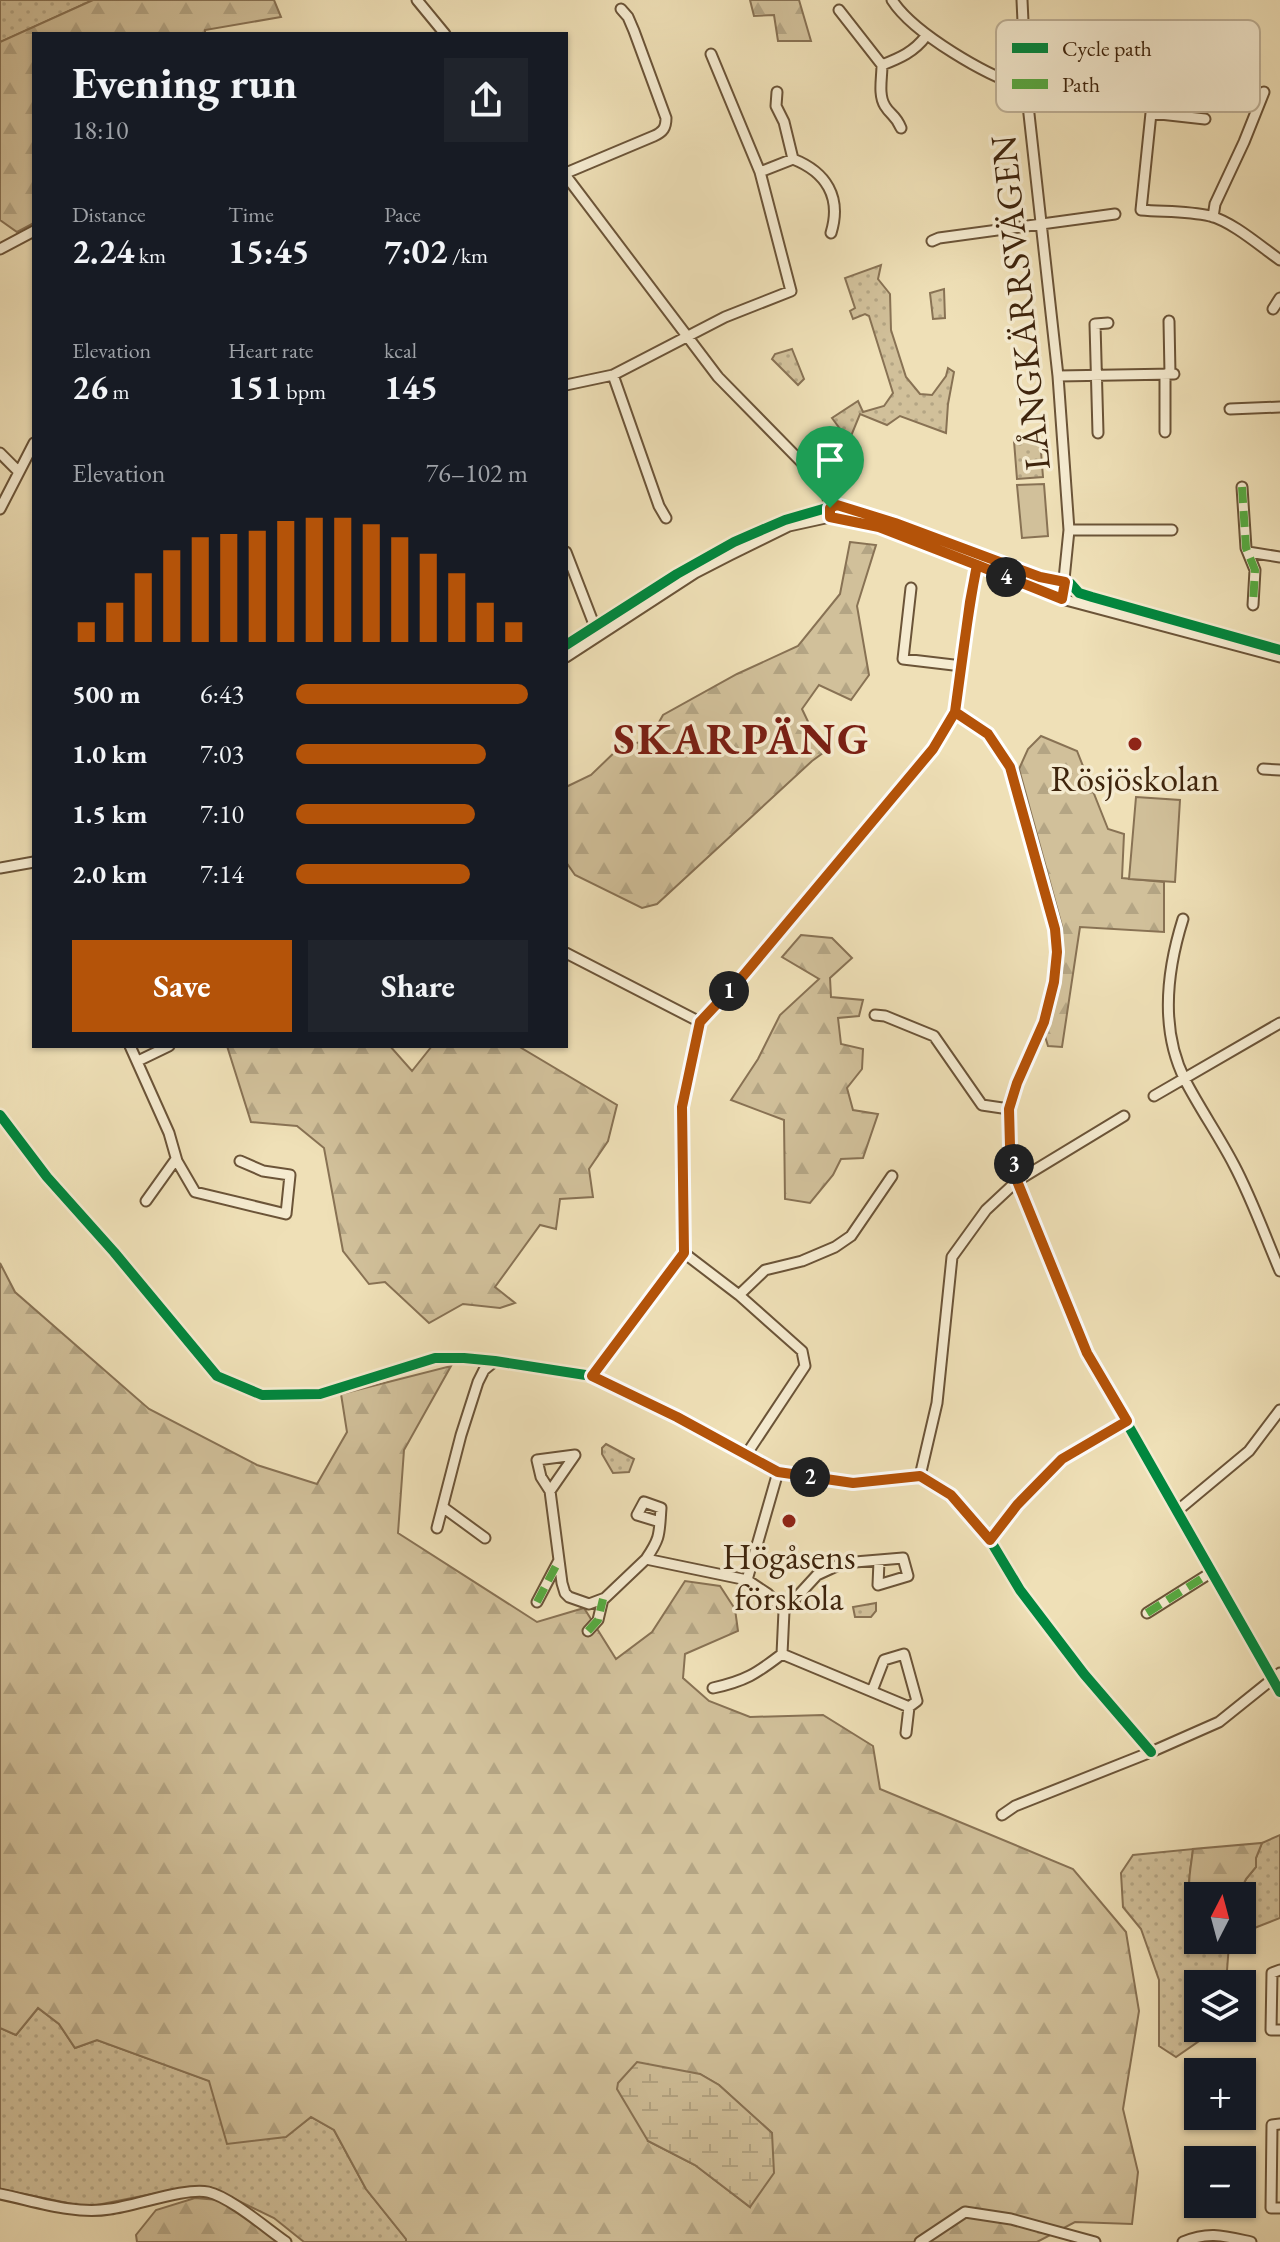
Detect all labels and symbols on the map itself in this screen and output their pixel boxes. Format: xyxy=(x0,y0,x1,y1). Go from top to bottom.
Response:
legend xyxy=(996,20,1260,112)
text: Cycle path xyxy=(1062,34,1152,63)
text: Path xyxy=(1062,70,1100,99)
street label: LÅNGKÄRRSVÄGEN xyxy=(979,133,1061,473)
pin xyxy=(796,426,864,508)
pin: 4 xyxy=(986,557,1026,597)
district label: SKARPÄNG xyxy=(613,710,871,767)
marker: Rösjöskolan xyxy=(1126,735,1144,753)
place label: Rösjöskolan xyxy=(1051,755,1219,802)
pin: 1 xyxy=(709,971,749,1011)
pin: 3 xyxy=(994,1144,1034,1184)
pin: 2 xyxy=(790,1457,830,1497)
marker: Högåsens förskola xyxy=(780,1512,798,1530)
place label: Högåsens förskola xyxy=(722,1533,856,1621)
north arrow xyxy=(1184,1882,1256,1954)

